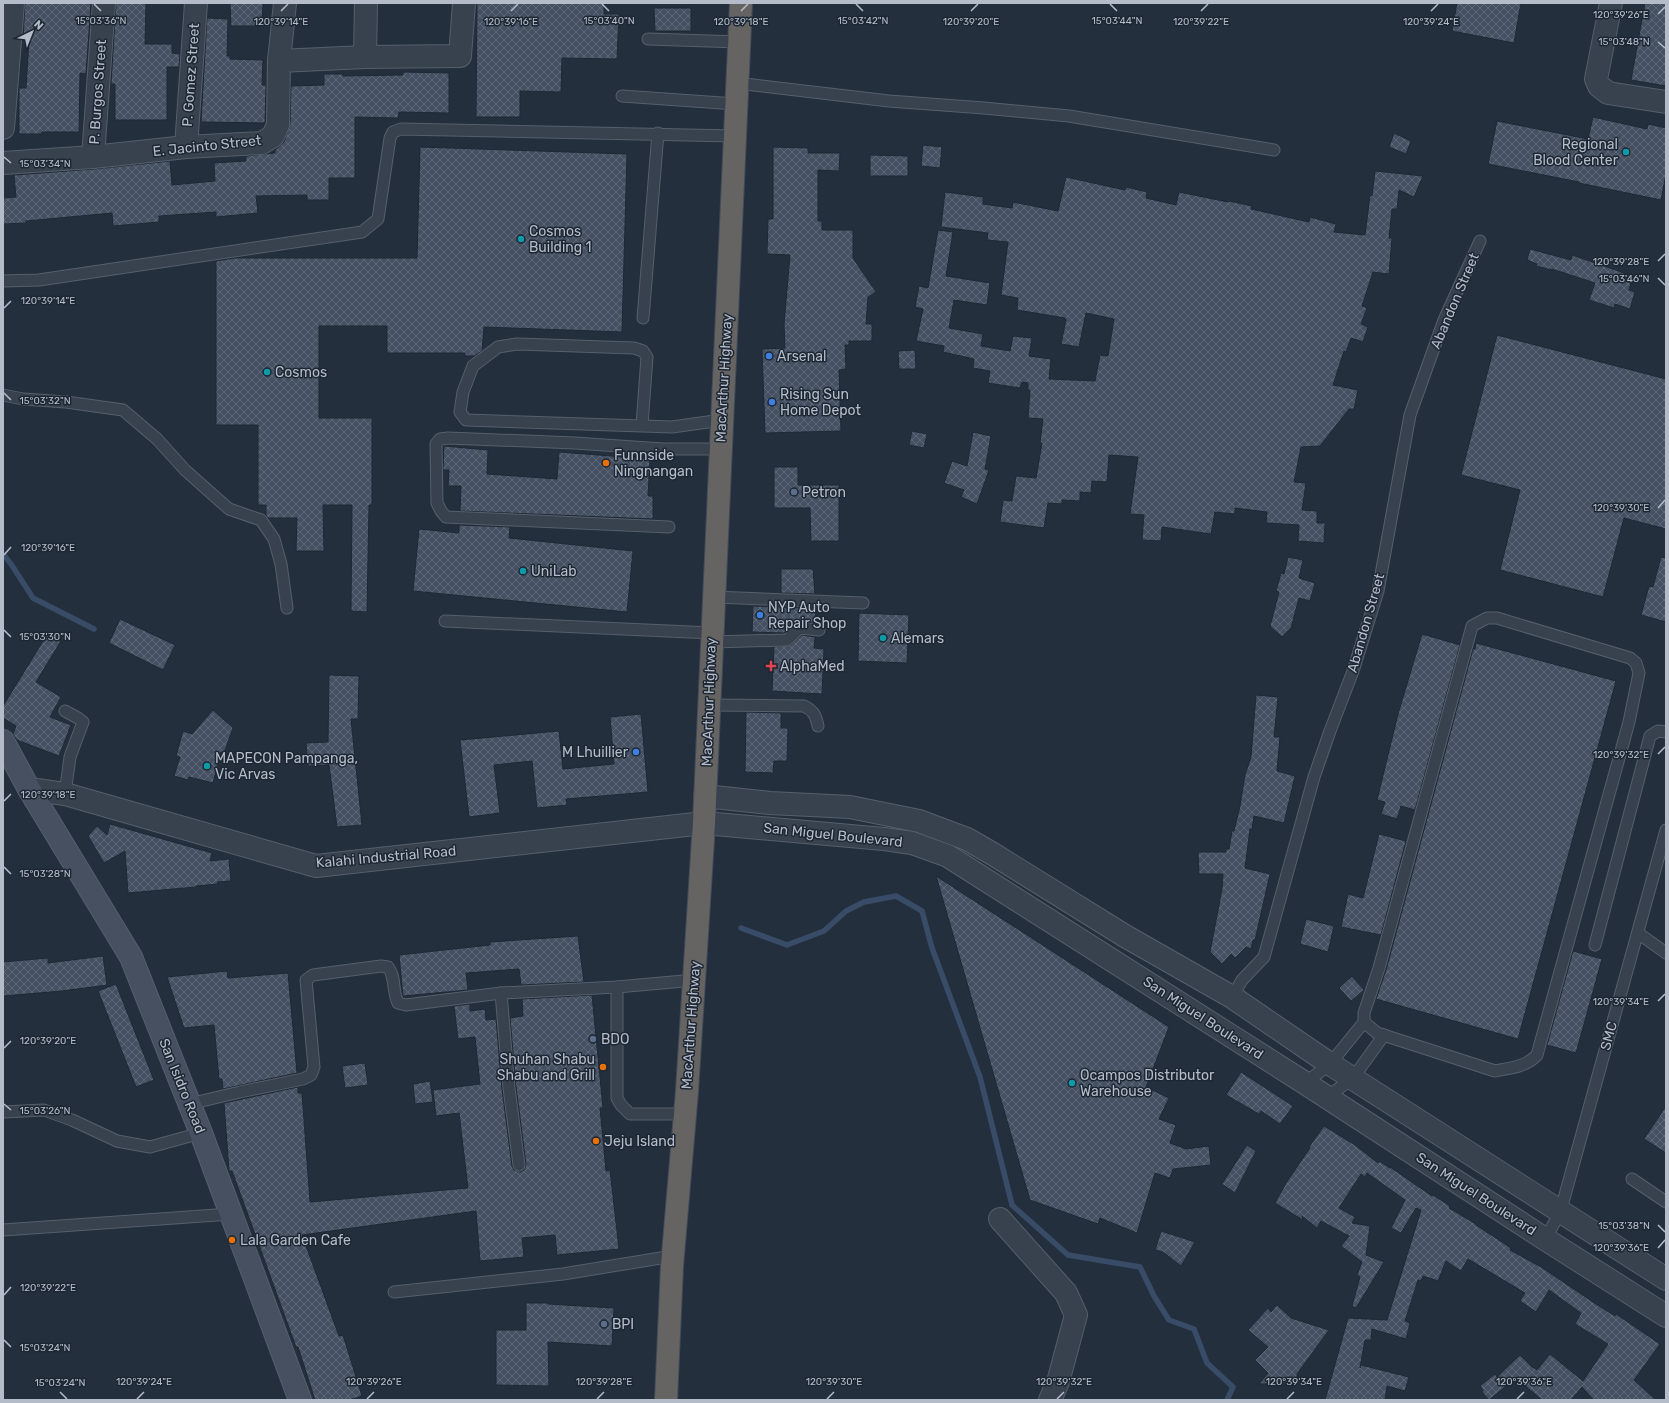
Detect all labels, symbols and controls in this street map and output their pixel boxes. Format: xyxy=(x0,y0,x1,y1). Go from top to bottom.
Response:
text: 120°39'26"E xyxy=(1593,9,1649,21)
north arrow xyxy=(12,12,52,52)
text: 15°03'36"N xyxy=(75,15,127,27)
text: 15°03'40"N xyxy=(583,15,635,27)
text: 15°03'42"N xyxy=(838,15,888,27)
text: 15°03'44"N xyxy=(1091,15,1143,27)
text: 120°39'14"E xyxy=(254,16,308,28)
text: 120°39'16"E xyxy=(484,16,538,28)
text: 120°39'18"E xyxy=(714,16,768,28)
text: 120°39'20"E xyxy=(943,16,999,28)
text: 120°39'22"E xyxy=(1173,16,1229,28)
text: 120°39'24"E xyxy=(1403,16,1459,28)
text: N xyxy=(31,18,46,33)
street label: P. Gomez Street xyxy=(179,22,203,127)
text: 15°03'48"N xyxy=(1598,36,1650,48)
street label: P. Burgos Street xyxy=(86,38,110,145)
street label: E. Jacinto Street xyxy=(152,132,263,160)
place label: Regional Blood Center xyxy=(1533,136,1619,169)
marker: Regional Blood Center xyxy=(1621,147,1631,157)
text: 15°03'34"N xyxy=(19,158,71,170)
place label: Cosmos Building 1 xyxy=(529,223,592,256)
marker: Cosmos Building 1 xyxy=(516,234,526,244)
street label: Abandon Street xyxy=(1427,250,1483,352)
text: 120°39'28"E xyxy=(1593,256,1649,268)
text: 15°03'46"N xyxy=(1599,273,1649,285)
text: 120°39'14"E xyxy=(21,295,75,307)
street label: MacArthur Highway xyxy=(712,313,736,443)
place label: Arsenal xyxy=(777,348,826,365)
marker: Arsenal xyxy=(764,351,774,361)
place label: Cosmos xyxy=(275,364,327,381)
marker: Cosmos xyxy=(262,367,272,377)
place label: Rising Sun Home Depot xyxy=(780,386,862,419)
text: 15°03'32"N xyxy=(19,395,71,407)
marker: Rising Sun Home Depot xyxy=(767,397,777,407)
place label: Funnside Ningnangan xyxy=(614,447,693,480)
marker: Funnside Ningnangan xyxy=(601,458,611,468)
place label: Petron xyxy=(802,484,846,501)
marker: Petron xyxy=(789,487,799,497)
text: 120°39'30"E xyxy=(1593,502,1649,514)
text: 120°39'16"E xyxy=(21,542,75,554)
place label: UniLab xyxy=(531,563,577,580)
marker: UniLab xyxy=(518,566,528,576)
street label: Abandon Street xyxy=(1344,571,1388,675)
place label: NYP Auto Repair Shop xyxy=(768,599,846,632)
marker: NYP Auto Repair Shop xyxy=(755,610,765,620)
place label: Alemars xyxy=(891,630,944,647)
text: 15°03'30"N xyxy=(19,631,71,643)
marker: Alemars xyxy=(878,633,888,643)
street label: MacArthur Highway xyxy=(698,637,720,767)
place label: AlphaMed xyxy=(780,658,845,675)
marker: AlphaMed xyxy=(765,660,777,672)
place label: M Lhuillier xyxy=(562,744,629,761)
marker: M Lhuillier xyxy=(631,747,641,757)
text: 120°39'32"E xyxy=(1593,749,1649,761)
place label: MAPECON Pampanga, Vic Arvas xyxy=(215,750,358,783)
marker: MAPECON Pampanga, Vic Arvas xyxy=(202,761,212,771)
text: 120°39'18"E xyxy=(21,789,75,801)
street label: San Miguel Boulevard xyxy=(763,819,903,851)
street label: Kalahi Industrial Road xyxy=(315,842,457,872)
text: 15°03'28"N xyxy=(19,868,71,880)
street label: MacArthur Highway xyxy=(678,960,704,1090)
street label: San Miguel Boulevard xyxy=(1140,973,1266,1063)
text: 120°39'34"E xyxy=(1593,996,1649,1008)
street label: SMC xyxy=(1597,1020,1621,1052)
place label: BDO xyxy=(601,1031,629,1048)
marker: BDO xyxy=(588,1034,598,1044)
text: 120°39'20"E xyxy=(20,1035,76,1047)
street label: San Isidro Road xyxy=(155,1036,209,1136)
place label: Shuhan Shabu Shabu and Grill xyxy=(497,1051,595,1084)
marker: Shuhan Shabu Shabu and Grill xyxy=(598,1062,608,1072)
place label: Ocampos Distributor Warehouse xyxy=(1080,1067,1215,1100)
marker: Ocampos Distributor Warehouse xyxy=(1067,1078,1077,1088)
text: 15°03'26"N xyxy=(20,1105,70,1117)
place label: Jeju Island xyxy=(604,1133,675,1150)
marker: Jeju Island xyxy=(591,1136,601,1146)
street label: San Miguel Boulevard xyxy=(1413,1149,1539,1239)
text: 15°03'38"N xyxy=(1598,1220,1650,1232)
place label: Lala Garden Cafe xyxy=(240,1232,351,1249)
marker: Lala Garden Cafe xyxy=(227,1235,237,1245)
text: 120°39'36"E xyxy=(1593,1242,1649,1254)
text: 120°39'22"E xyxy=(20,1282,76,1294)
place label: BPI xyxy=(612,1316,634,1333)
marker: BPI xyxy=(599,1319,609,1329)
text: 15°03'24"N xyxy=(19,1342,71,1354)
text: 120°39'24"E xyxy=(116,1376,172,1388)
text: 120°39'26"E xyxy=(346,1376,402,1388)
text: 120°39'28"E xyxy=(576,1376,632,1388)
text: 120°39'30"E xyxy=(806,1376,862,1388)
text: 120°39'32"E xyxy=(1036,1376,1092,1388)
text: 120°39'34"E xyxy=(1266,1376,1322,1388)
text: 120°39'36"E xyxy=(1496,1376,1552,1388)
text: 15°03'24"N xyxy=(34,1377,86,1389)

